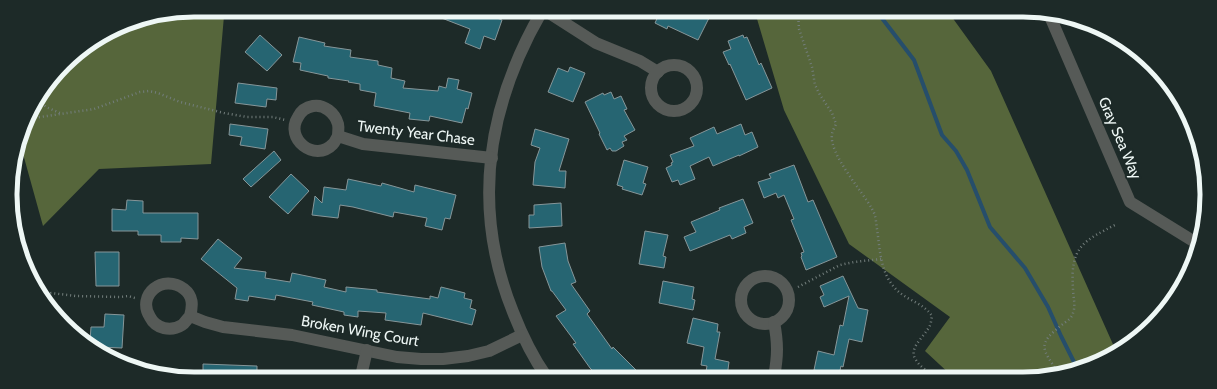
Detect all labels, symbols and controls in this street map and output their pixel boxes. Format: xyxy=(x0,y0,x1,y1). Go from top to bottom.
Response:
street label: Gray Sea Way xyxy=(1095,94,1146,182)
street label: Twenty Year Chase xyxy=(356,117,476,149)
street label: Broken Wing Court xyxy=(300,312,420,350)

